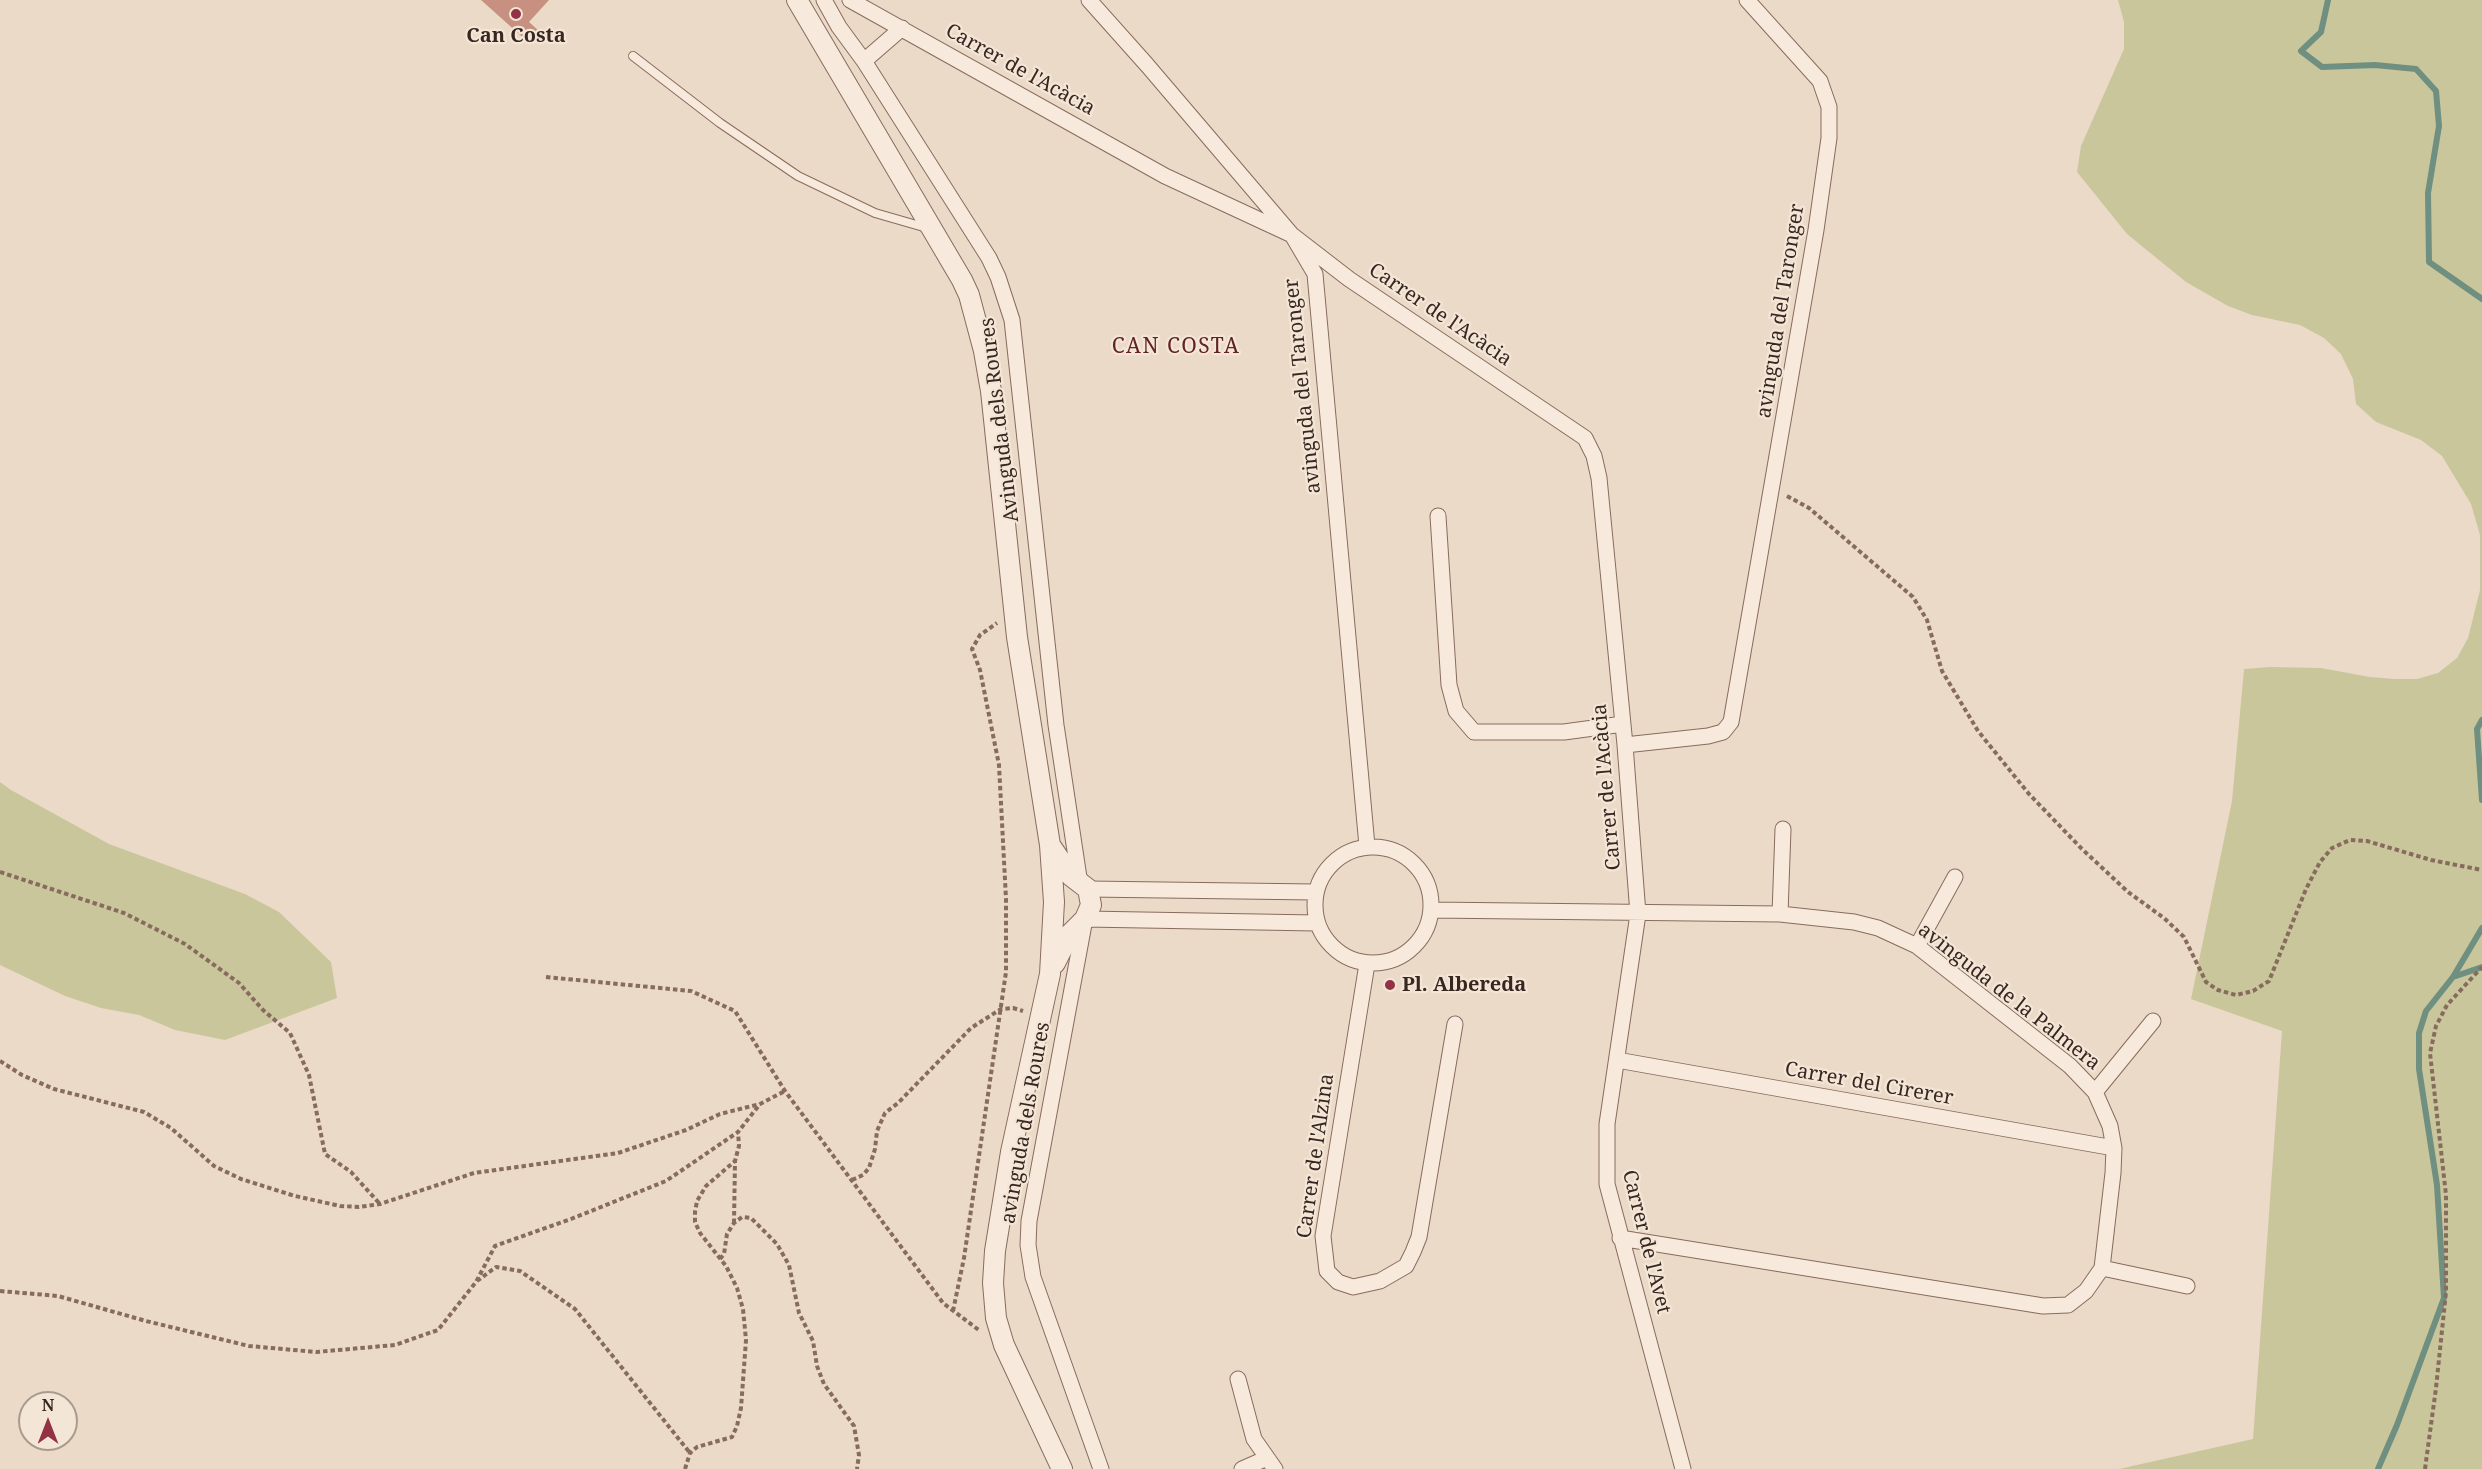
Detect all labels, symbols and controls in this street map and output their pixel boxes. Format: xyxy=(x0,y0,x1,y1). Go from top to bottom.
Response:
marker: Can Costa xyxy=(509,7,523,21)
street label: Carrer de l'Acàcia xyxy=(941,19,1099,121)
place label: Can Costa xyxy=(466,24,566,48)
street label: avinguda del Taronger xyxy=(1752,202,1810,420)
street label: Carrer de l'Acàcia xyxy=(1364,258,1516,372)
street label: avinguda del Taronger xyxy=(1280,277,1326,495)
street label: Avinguda dels Roures xyxy=(976,316,1024,524)
district label: CAN COSTA xyxy=(1112,334,1240,360)
street label: Carrer de l'Acàcia xyxy=(1588,703,1626,871)
street label: avinguda de la Palmera xyxy=(1913,918,2105,1076)
place label: Pl. Albereda xyxy=(1402,973,1526,997)
marker: Pl. Albereda xyxy=(1383,978,1397,992)
street label: avinguda dels Roures xyxy=(996,1020,1056,1226)
street label: Carrer del Cirerer xyxy=(1783,1057,1955,1111)
street label: Carrer de l'Alzina xyxy=(1293,1072,1339,1240)
street label: Carrer de l'Avet xyxy=(1617,1168,1675,1316)
north arrow xyxy=(18,1391,78,1451)
text: N xyxy=(42,1394,54,1416)

